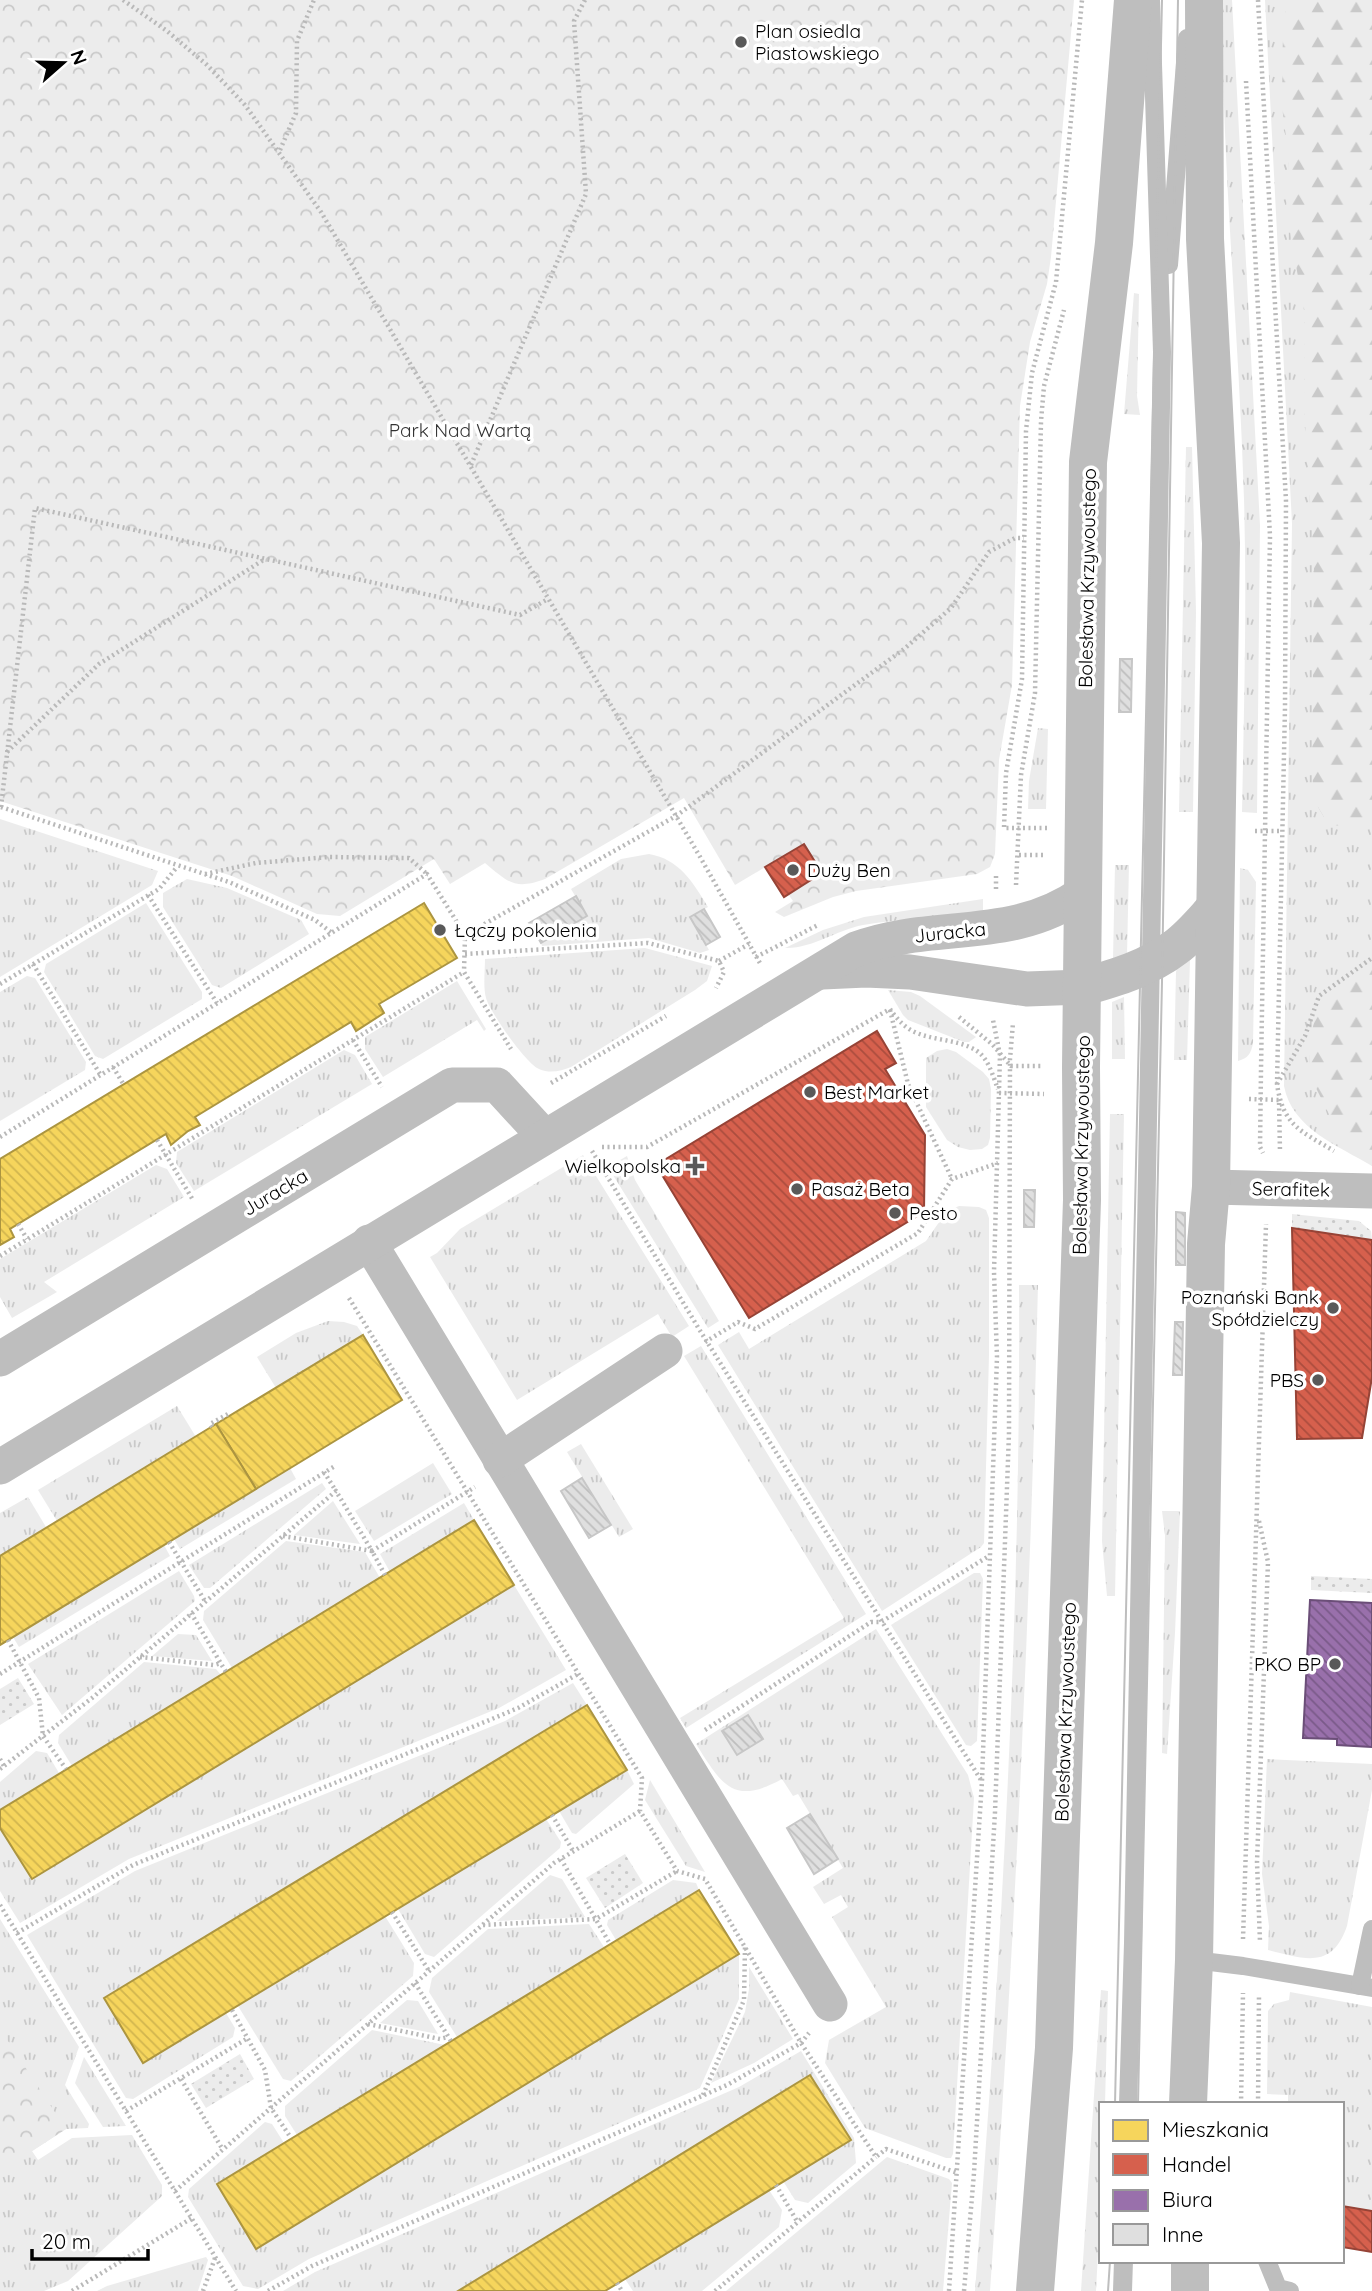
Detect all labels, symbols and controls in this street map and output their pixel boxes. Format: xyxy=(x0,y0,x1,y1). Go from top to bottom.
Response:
place label: Plan osiedla Piastowskiego xyxy=(755,19,880,65)
north arrow xyxy=(28,28,98,98)
marker: Plan osiedla Piastowskiego xyxy=(733,34,749,50)
text: N xyxy=(65,47,93,68)
park label: Park Nad Wartą xyxy=(389,418,531,442)
street label: Bolesława Krzywoustego xyxy=(1073,468,1101,688)
place label: Duży Ben xyxy=(807,858,891,882)
marker: Duży Ben xyxy=(785,862,801,878)
street label: Juracka xyxy=(913,916,987,948)
place label: Łączy pokolenia xyxy=(454,918,597,942)
marker: Łączy pokolenia xyxy=(432,922,448,938)
street label: Bolesława Krzywoustego xyxy=(1067,1035,1095,1255)
place label: Best Market xyxy=(824,1080,929,1104)
marker: Best Market xyxy=(802,1084,818,1100)
place label: Wielkopolska xyxy=(564,1154,681,1178)
marker: Wielkopolska xyxy=(687,1158,703,1174)
street label: Juracka xyxy=(238,1163,312,1221)
street label: Serafitek xyxy=(1252,1176,1330,1202)
place label: Pasaż Beta xyxy=(811,1177,910,1201)
marker: Pasaż Beta xyxy=(789,1181,805,1197)
place label: Pesto xyxy=(909,1201,958,1225)
marker: Pesto xyxy=(887,1205,903,1221)
place label: Poznański Bank Spółdzielczy xyxy=(1181,1285,1319,1331)
marker: Poznański Bank Spółdzielczy xyxy=(1325,1300,1341,1316)
place label: PBS xyxy=(1270,1368,1304,1392)
marker: PBS xyxy=(1310,1372,1326,1388)
street label: Bolesława Krzywoustego xyxy=(1049,1602,1081,1822)
place label: PKO BP xyxy=(1254,1652,1321,1676)
marker: PKO BP xyxy=(1327,1656,1343,1672)
legend xyxy=(1099,2102,1344,2263)
text: Mieszkania xyxy=(1162,2116,1269,2142)
text: Handel xyxy=(1162,2151,1231,2177)
text: Biura xyxy=(1162,2186,1213,2212)
scale bar xyxy=(32,2218,147,2262)
text: Inne xyxy=(1162,2221,1203,2247)
text: 20 m xyxy=(42,2228,91,2254)

